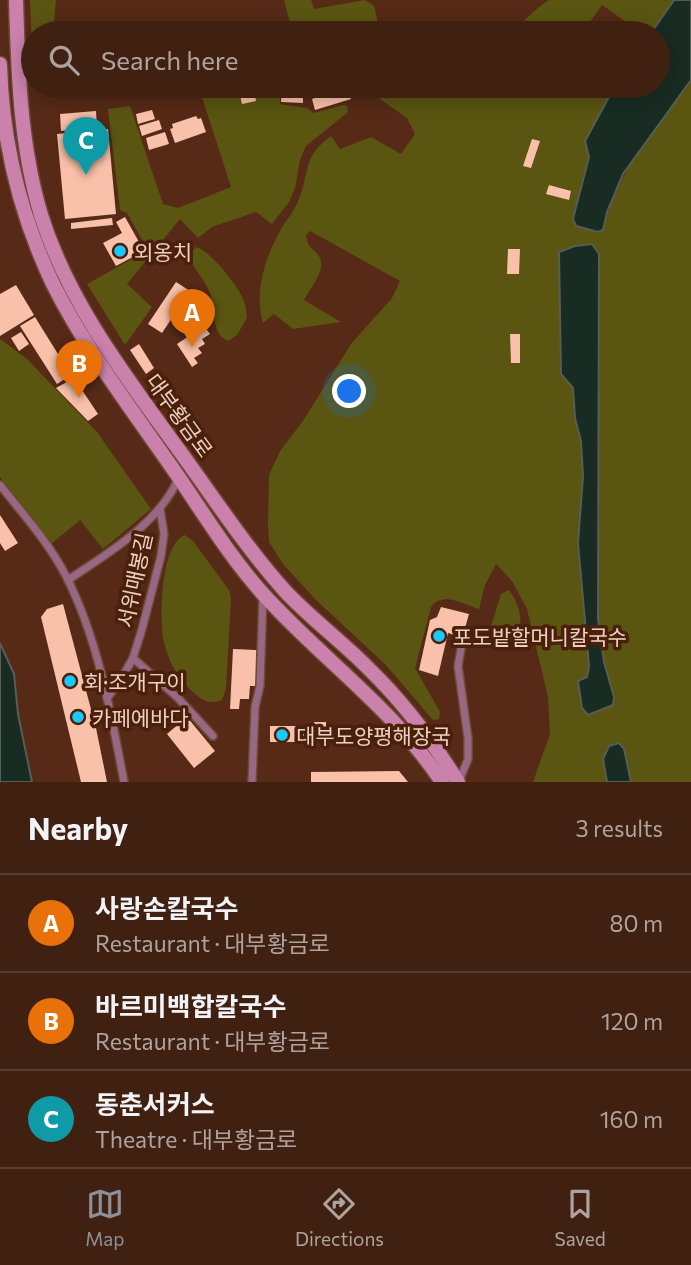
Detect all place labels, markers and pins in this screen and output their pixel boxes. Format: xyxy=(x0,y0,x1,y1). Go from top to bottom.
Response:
pin: C xyxy=(63,117,109,175)
place label: 외옹치 xyxy=(134,239,192,264)
marker: 외옹치 xyxy=(112,243,128,259)
pin: A xyxy=(169,289,215,347)
pin: B xyxy=(56,340,102,398)
place label: 포도밭할머니칼국수 xyxy=(453,624,627,649)
marker: 포도밭할머니칼국수 xyxy=(431,628,447,644)
place label: 회·조개구이 xyxy=(84,669,186,694)
marker: 회·조개구이 xyxy=(62,673,78,689)
place label: 카페에바다 xyxy=(92,705,189,730)
marker: 카페에바다 xyxy=(70,709,86,725)
place label: 대부도양평해장국 xyxy=(296,723,451,748)
marker: 대부도양평해장국 xyxy=(274,727,290,743)

